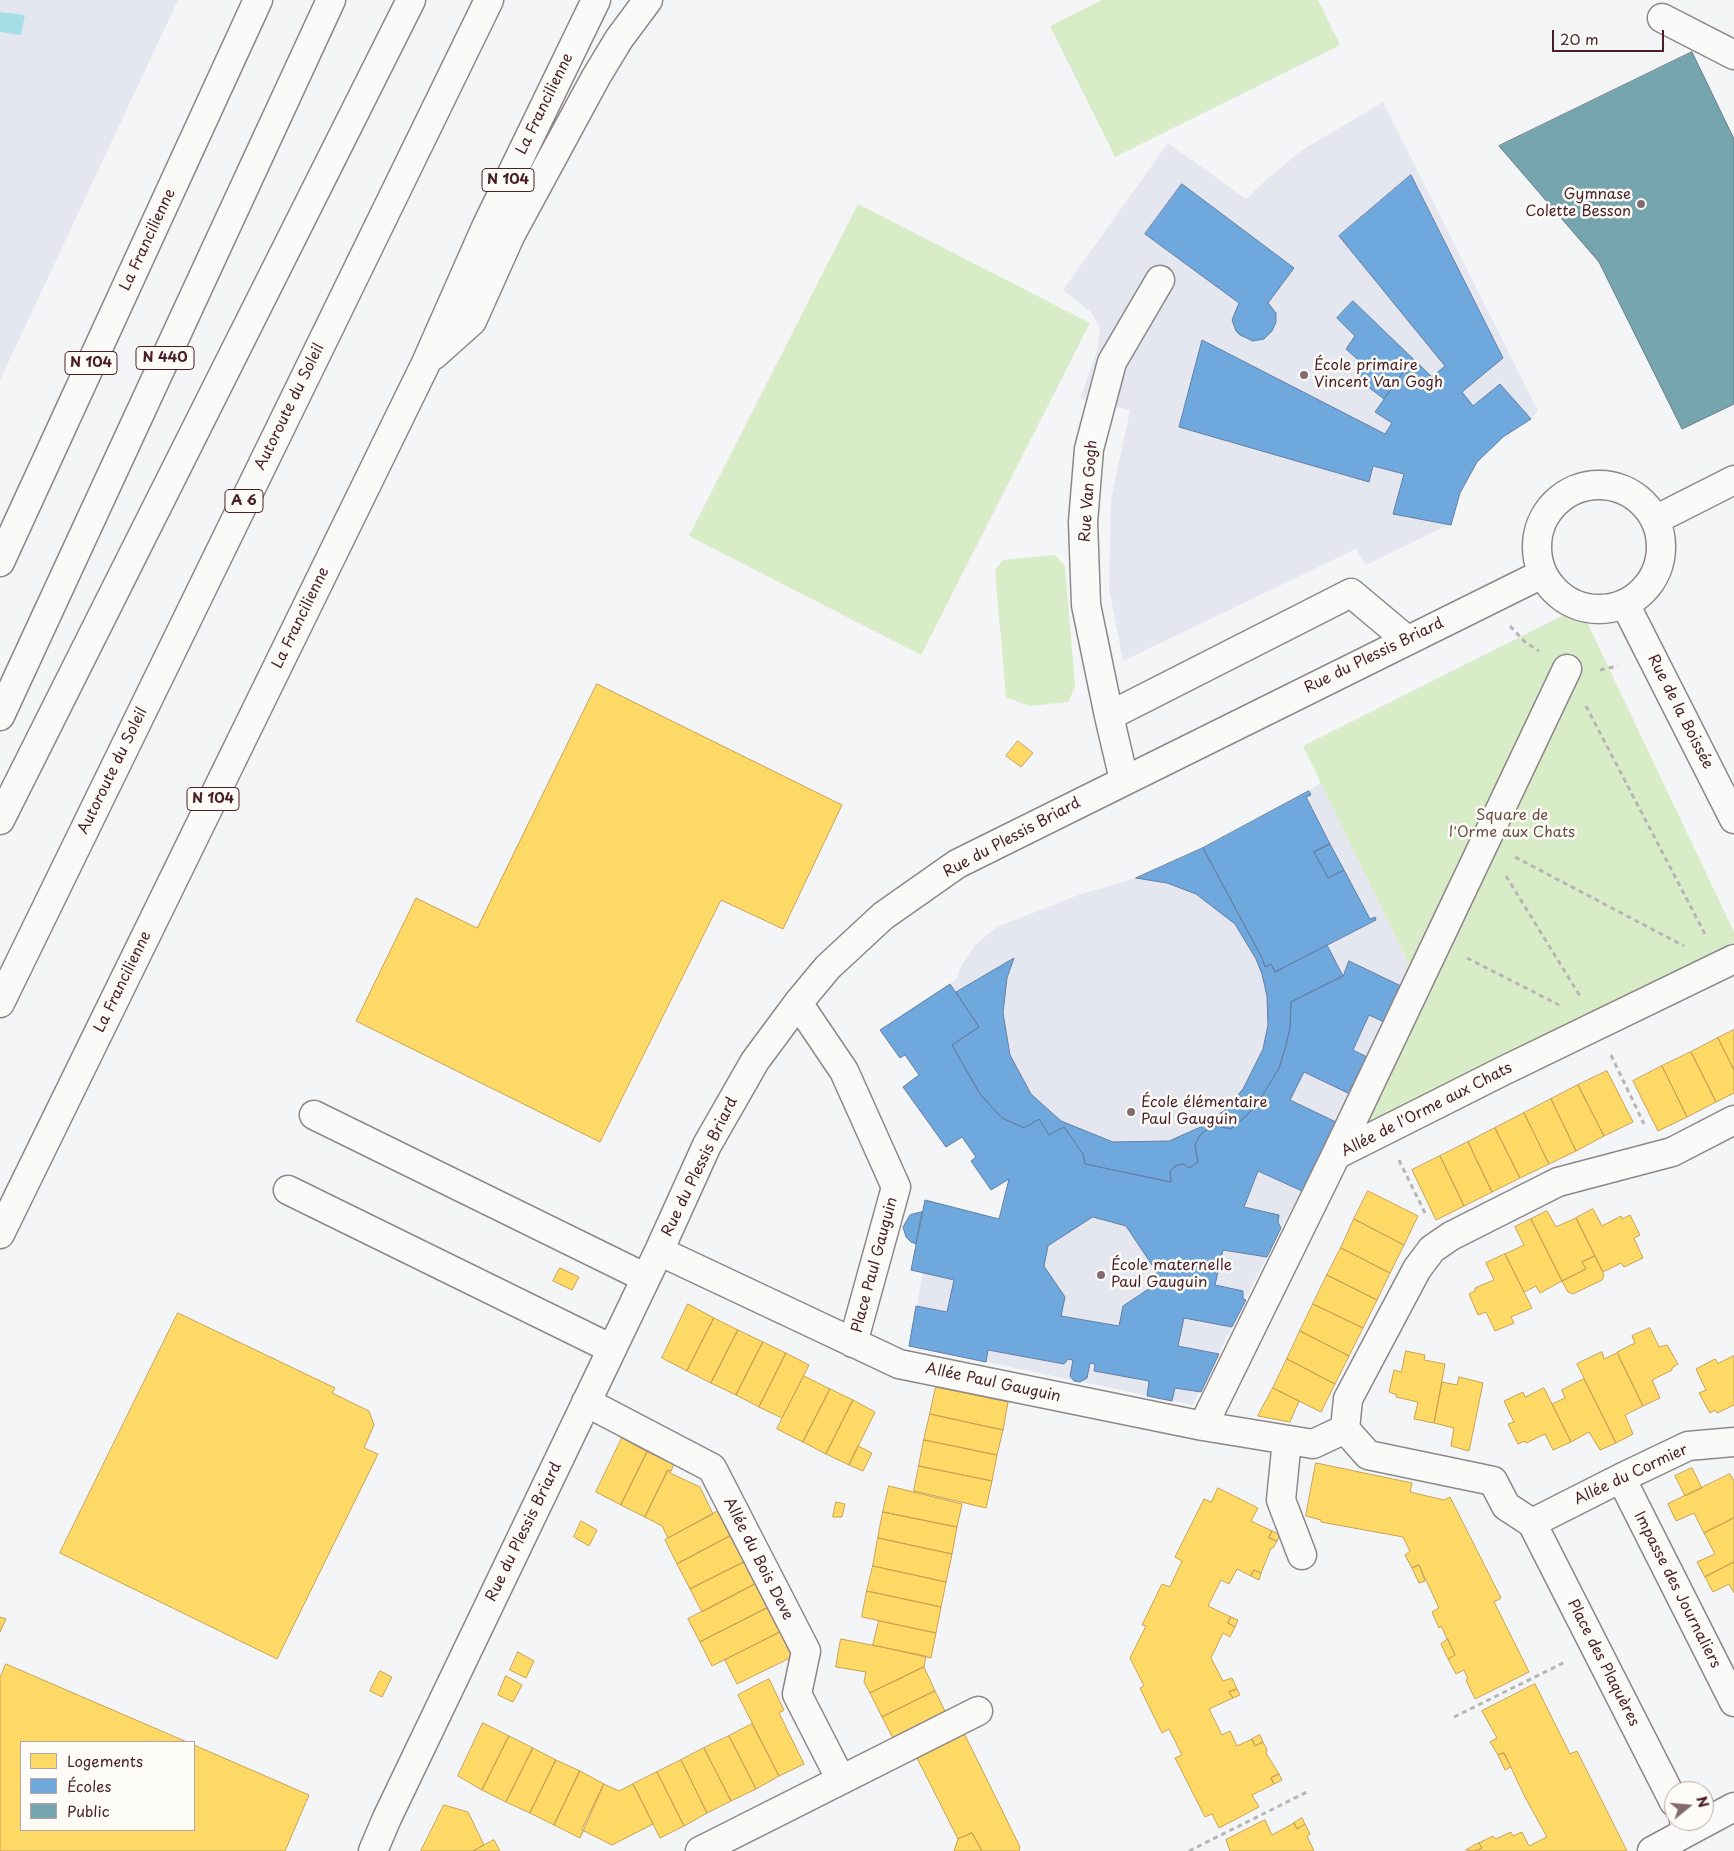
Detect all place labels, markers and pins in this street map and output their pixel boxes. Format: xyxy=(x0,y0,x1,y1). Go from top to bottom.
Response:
place label: Gymnase Colette Besson xyxy=(1525,186,1631,221)
marker: Gymnase Colette Besson xyxy=(1635,198,1647,210)
place label: École primaire Vincent Van Gogh xyxy=(1314,357,1443,392)
marker: École primaire Vincent Van Gogh xyxy=(1298,369,1310,381)
place label: École élémentaire Paul Gauguin xyxy=(1141,1094,1268,1129)
marker: École élémentaire Paul Gauguin xyxy=(1125,1106,1137,1118)
place label: École maternelle Paul Gauguin xyxy=(1111,1257,1232,1292)
marker: École maternelle Paul Gauguin xyxy=(1095,1269,1107,1281)

